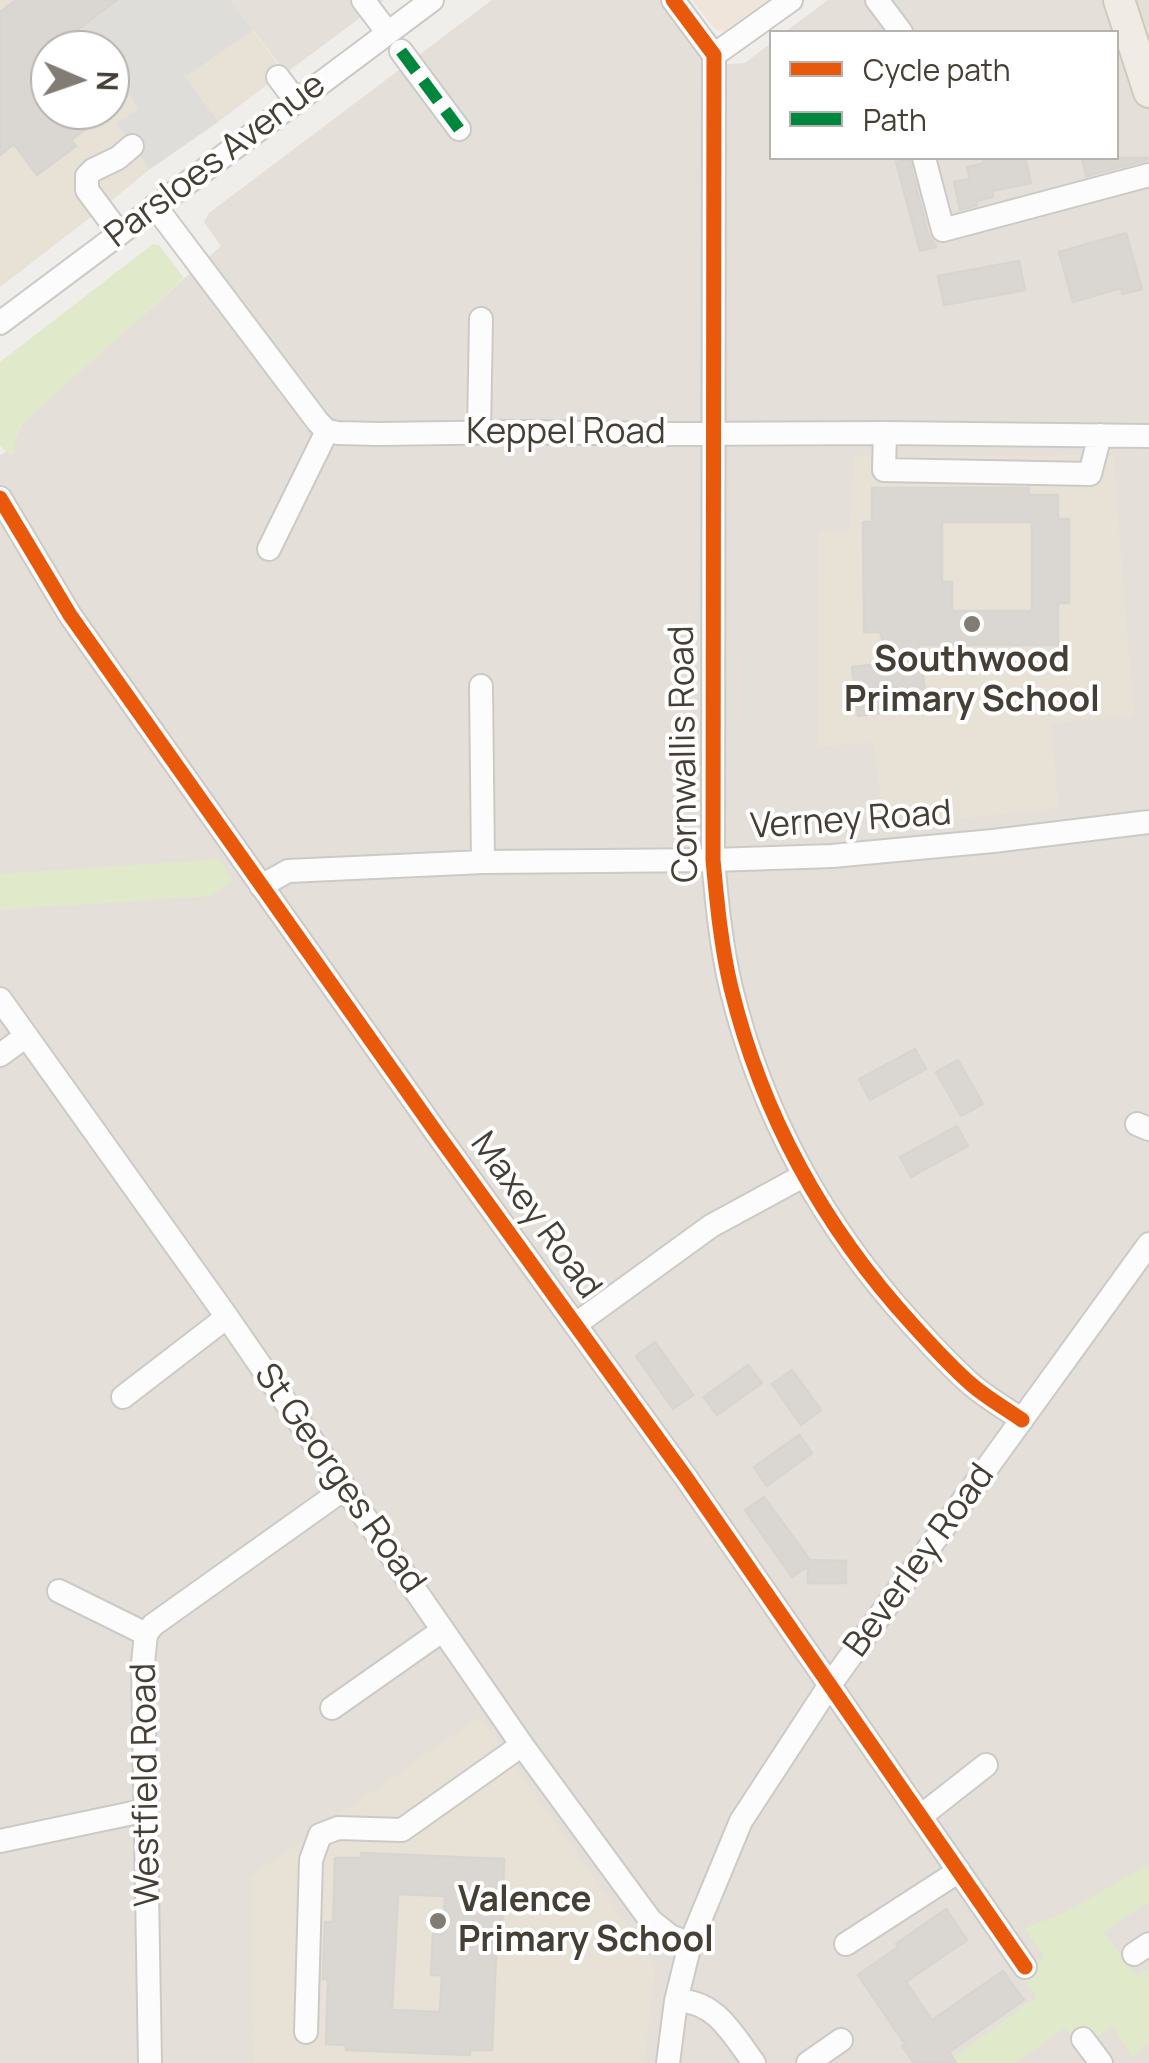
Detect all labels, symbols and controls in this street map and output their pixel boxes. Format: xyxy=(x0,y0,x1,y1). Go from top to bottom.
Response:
north arrow xyxy=(30,30,130,130)
legend xyxy=(769,30,1119,160)
text: Cycle path xyxy=(863,49,1011,90)
street label: Parsloes Avenue xyxy=(98,65,334,257)
text: N xyxy=(89,70,127,92)
text: Path xyxy=(863,99,927,140)
street label: Keppel Road xyxy=(466,412,666,454)
marker: Southwood Primary School xyxy=(961,613,983,635)
street label: Cornwallis Road xyxy=(662,625,708,883)
place label: Southwood Primary School xyxy=(844,640,1100,722)
street label: Verney Road xyxy=(749,793,953,849)
street label: Maxey Road xyxy=(461,1125,609,1307)
street label: St Georges Road xyxy=(244,1356,434,1602)
street label: Beverley Road xyxy=(836,1456,1004,1666)
street label: Westfield Road xyxy=(124,1663,170,1907)
place label: Valence Primary School xyxy=(458,1880,714,1962)
marker: Valence Primary School xyxy=(427,1910,449,1932)

